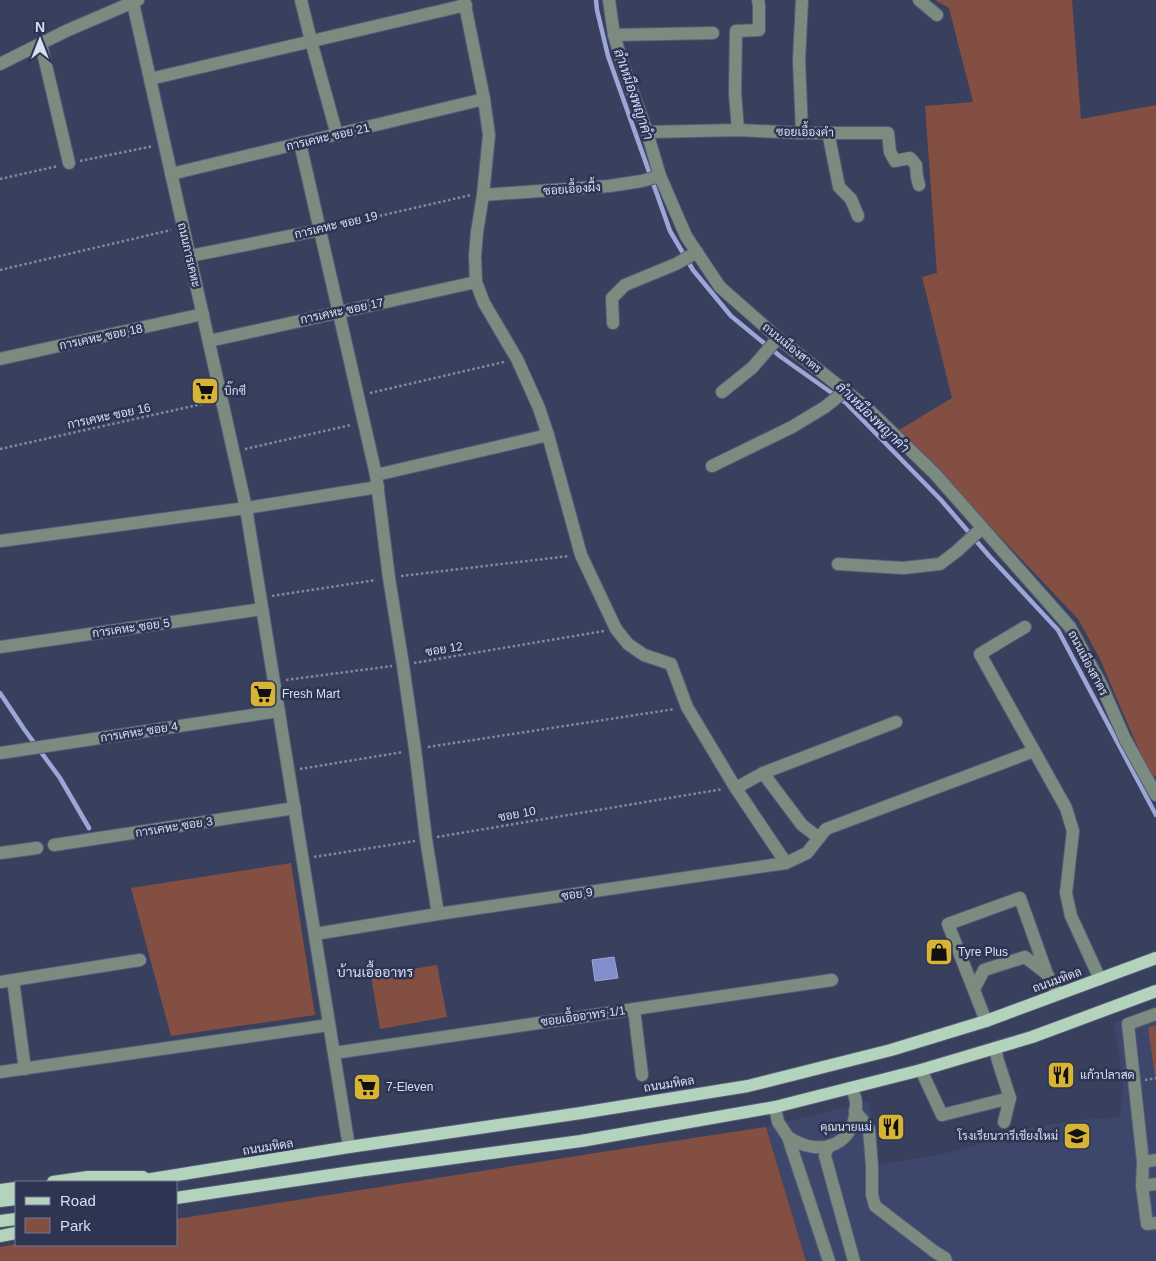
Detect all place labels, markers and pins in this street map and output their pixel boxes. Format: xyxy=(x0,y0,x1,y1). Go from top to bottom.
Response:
supermarket icon: บิ๊กซี xyxy=(190,376,220,406)
place label: บิ๊กซี xyxy=(224,381,246,398)
supermarket icon: Fresh Mart xyxy=(248,679,278,709)
place label: Fresh Mart xyxy=(282,687,341,701)
shop icon: Tyre Plus xyxy=(924,937,954,967)
place label: Tyre Plus xyxy=(958,945,1008,959)
restaurant icon: แก้วปลาสด xyxy=(1046,1060,1076,1090)
place label: แก้วปลาสด xyxy=(1080,1068,1135,1082)
supermarket icon: 7-Eleven xyxy=(352,1072,382,1102)
place label: 7-Eleven xyxy=(386,1080,433,1094)
restaurant icon: คุณนายแม่ xyxy=(876,1112,906,1142)
place label: คุณนายแม่ xyxy=(820,1120,872,1136)
school or university icon: โรงเรียนวารีเชียงใหม่ xyxy=(1062,1121,1092,1151)
place label: โรงเรียนวารีเชียงใหม่ xyxy=(957,1128,1058,1143)

